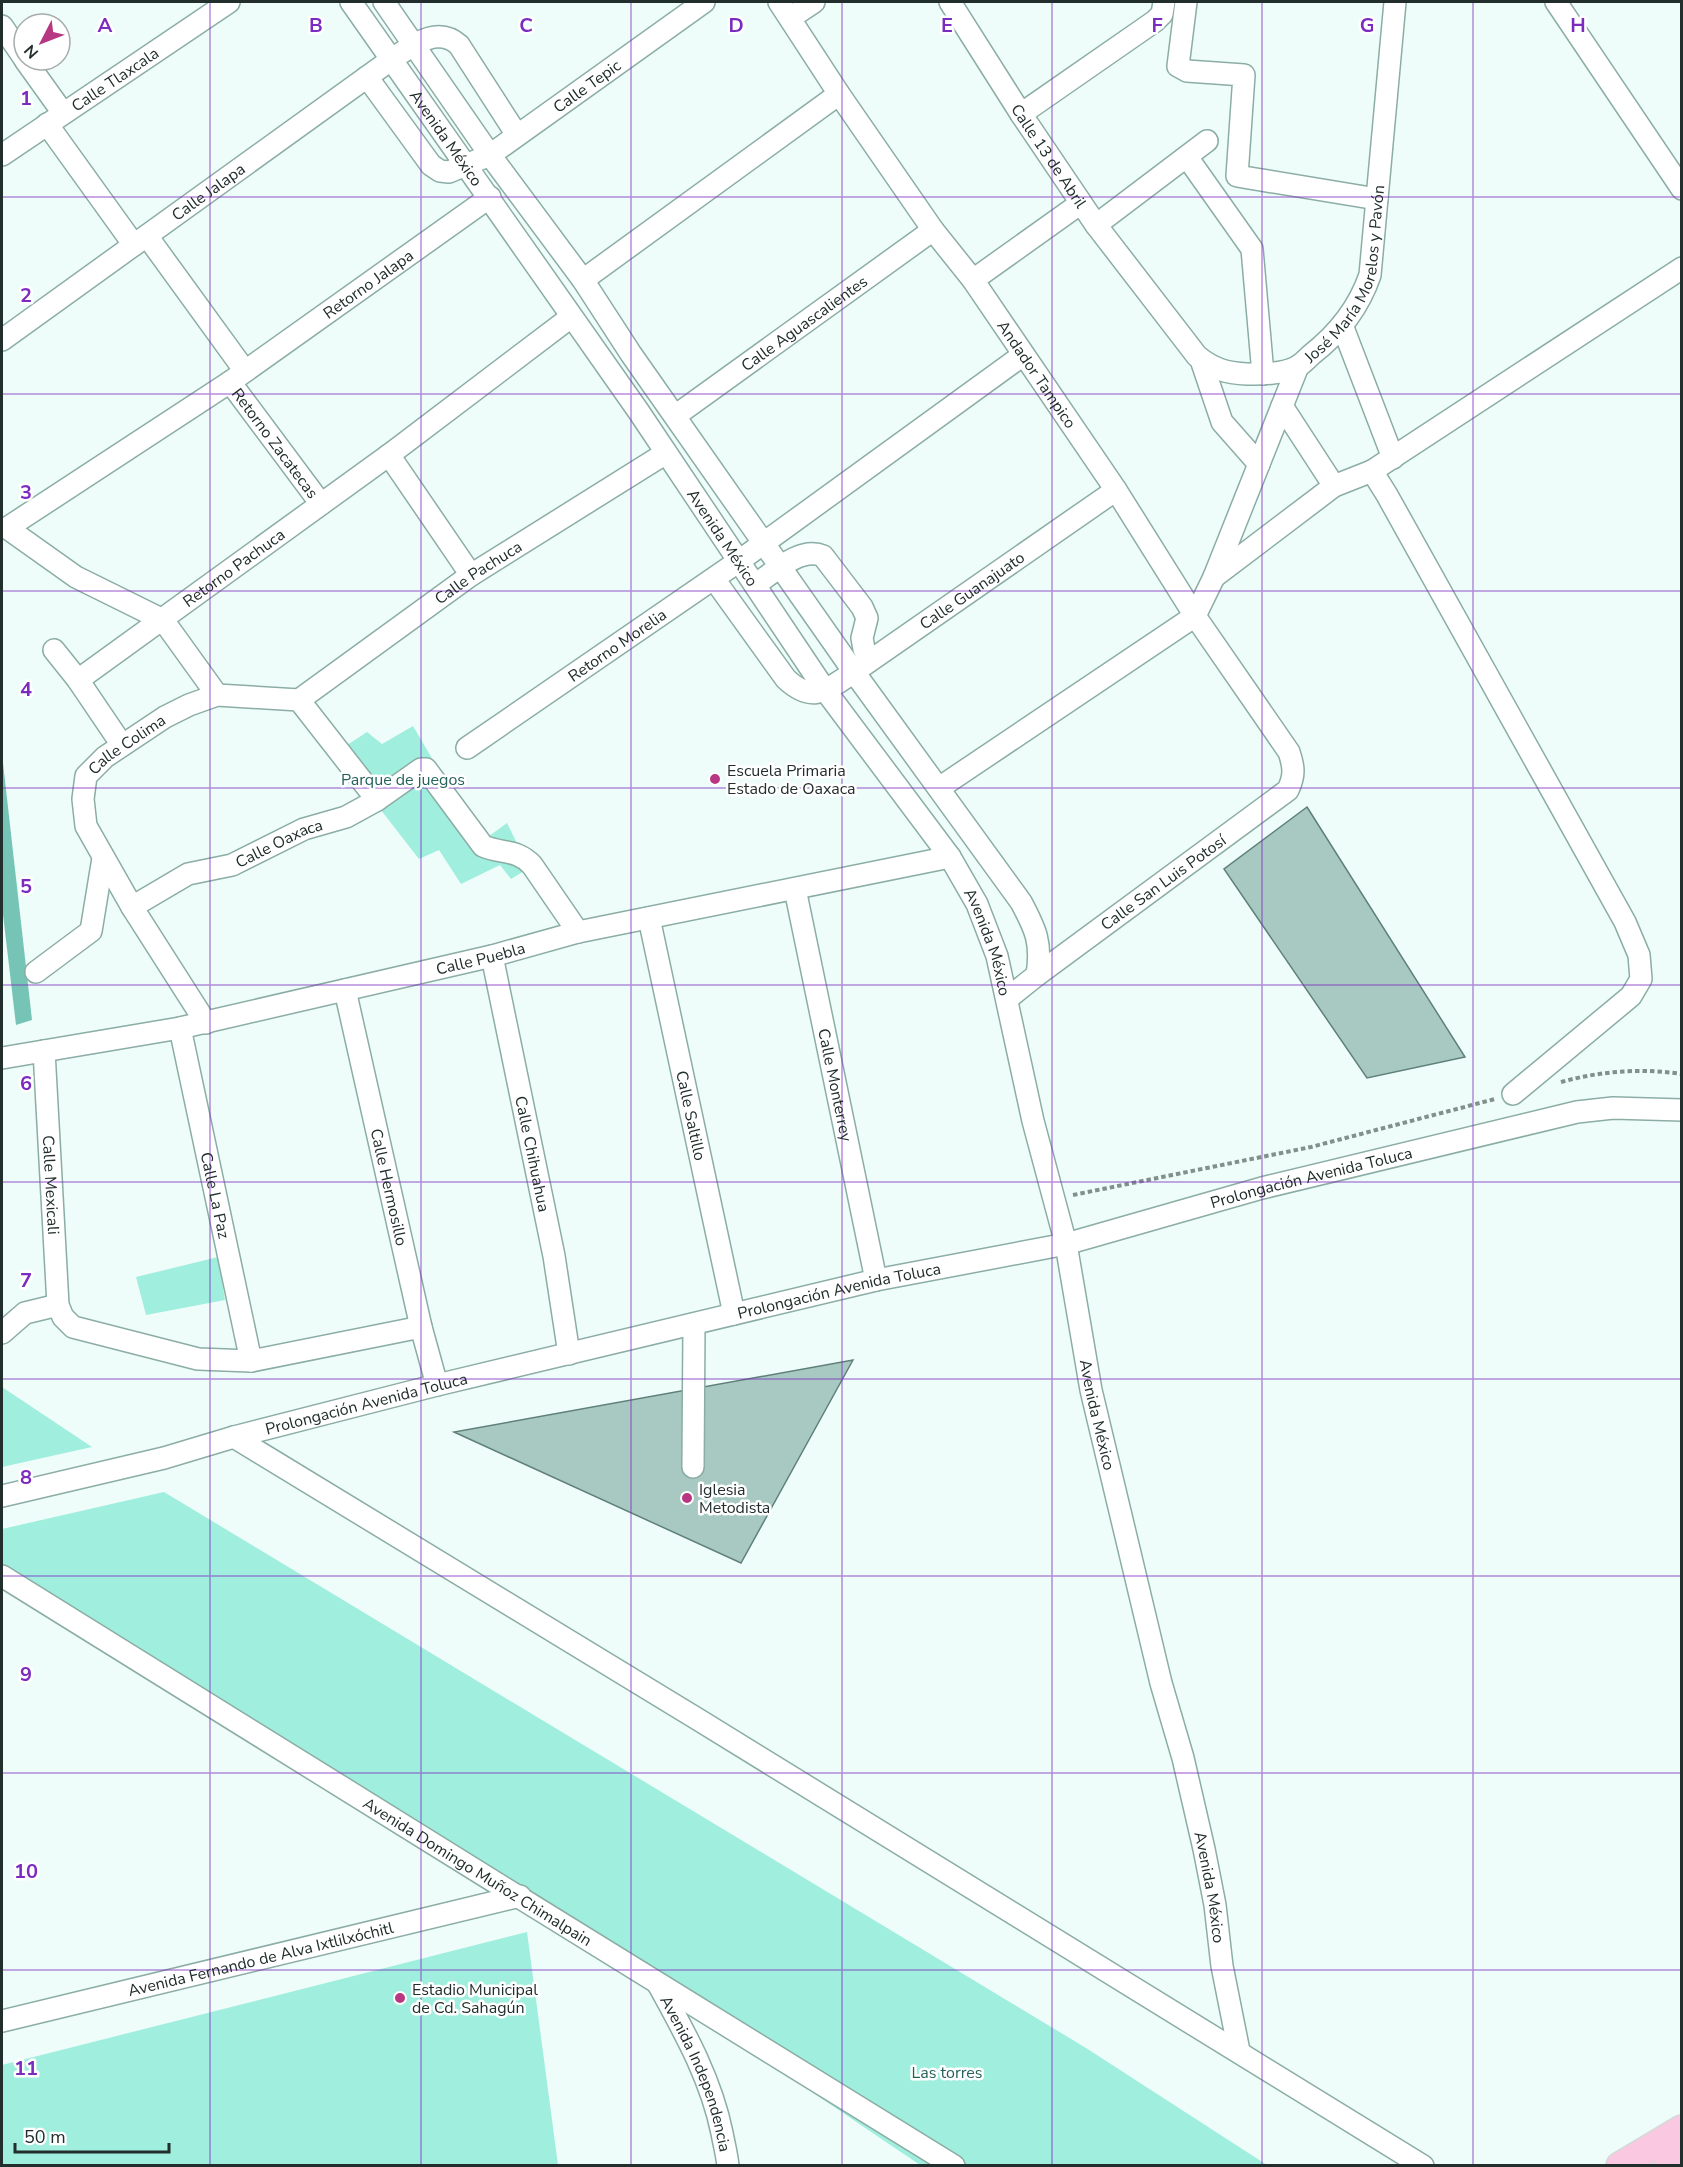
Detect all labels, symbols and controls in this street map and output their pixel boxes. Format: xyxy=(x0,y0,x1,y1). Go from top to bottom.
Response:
north arrow xyxy=(12,12,72,72)
text: A xyxy=(98,12,113,39)
text: B xyxy=(309,12,323,39)
text: C xyxy=(519,12,533,39)
text: D xyxy=(728,12,744,39)
text: E xyxy=(941,12,953,39)
text: F xyxy=(1151,12,1163,39)
text: G xyxy=(1360,12,1374,39)
text: H xyxy=(1570,12,1586,39)
text: N xyxy=(19,40,44,63)
street label: Calle Tlaxcala xyxy=(67,42,163,117)
street label: Calle Tepic xyxy=(549,55,626,118)
text: 1 xyxy=(20,85,32,112)
street label: Avenida México xyxy=(404,86,487,191)
street label: Calle 13 de Abril xyxy=(1005,100,1092,213)
street label: Calle Jalapa xyxy=(167,158,250,226)
street label: José María Morelos y Pavón xyxy=(1299,184,1390,369)
street label: Retorno Jalapa xyxy=(319,245,418,324)
street label: Calle Aguascalientes xyxy=(737,271,872,377)
text: 2 xyxy=(20,282,32,309)
street label: Andador Tampico xyxy=(992,316,1081,433)
street label: Retorno Zacatecas xyxy=(226,384,323,503)
text: 3 xyxy=(20,479,32,506)
street label: Avenida México xyxy=(682,485,763,591)
street label: Retorno Pachuca xyxy=(179,524,290,613)
street label: Calle Pachuca xyxy=(430,536,526,610)
street label: Calle Guanajuato xyxy=(915,547,1029,635)
street label: Retorno Morelia xyxy=(564,604,671,687)
text: 4 xyxy=(20,676,32,703)
street label: Calle Colima xyxy=(84,710,170,780)
place label: Escuela Primaria Estado de Oaxaca xyxy=(727,760,856,800)
park label: Parque de juegos xyxy=(341,769,465,791)
marker: Escuela Primaria Estado de Oaxaca xyxy=(708,772,722,786)
street label: Calle Oaxaca xyxy=(232,814,325,874)
street label: Calle San Luis Potosí xyxy=(1096,829,1232,936)
text: 5 xyxy=(20,873,32,900)
street label: Avenida México xyxy=(958,884,1015,998)
street label: Calle Puebla xyxy=(434,937,528,981)
street label: Calle Monterrey xyxy=(812,1027,857,1144)
street label: Calle Saltillo xyxy=(670,1069,711,1163)
text: 6 xyxy=(20,1070,32,1097)
street label: Calle Chihuahua xyxy=(509,1094,555,1214)
street label: Calle Hermosillo xyxy=(365,1126,412,1248)
street label: Calle Mexicali xyxy=(37,1135,64,1235)
street label: Prolongación Avenida Toluca xyxy=(1208,1142,1415,1214)
street label: Calle La Paz xyxy=(195,1150,235,1241)
street label: Prolongación Avenida Toluca xyxy=(735,1258,943,1325)
text: 7 xyxy=(20,1267,32,1294)
street label: Avenida México xyxy=(1074,1358,1120,1473)
street label: Prolongación Avenida Toluca xyxy=(263,1368,470,1441)
text: 8 xyxy=(20,1464,32,1491)
place label: Iglesia Metodista xyxy=(699,1479,770,1519)
marker: Iglesia Metodista xyxy=(680,1491,694,1505)
text: 9 xyxy=(20,1661,32,1688)
street label: Avenida Domingo Muñoz Chimalpain xyxy=(359,1793,596,1952)
street label: Avenida México xyxy=(1188,1829,1229,1944)
text: 10 xyxy=(14,1858,38,1885)
street label: Avenida Fernando de Alva Ixtlilxóchitl xyxy=(126,1917,396,2002)
place label: Estadio Municipal de Cd. Sahagún xyxy=(412,1979,538,2019)
marker: Estadio Municipal de Cd. Sahagún xyxy=(393,1991,407,2005)
street label: Avenida Independencia xyxy=(654,1992,736,2154)
text: 11 xyxy=(14,2055,38,2082)
park label: Las torres xyxy=(912,2062,982,2084)
scale bar xyxy=(15,2116,170,2154)
text: 50 m xyxy=(24,2125,66,2149)

